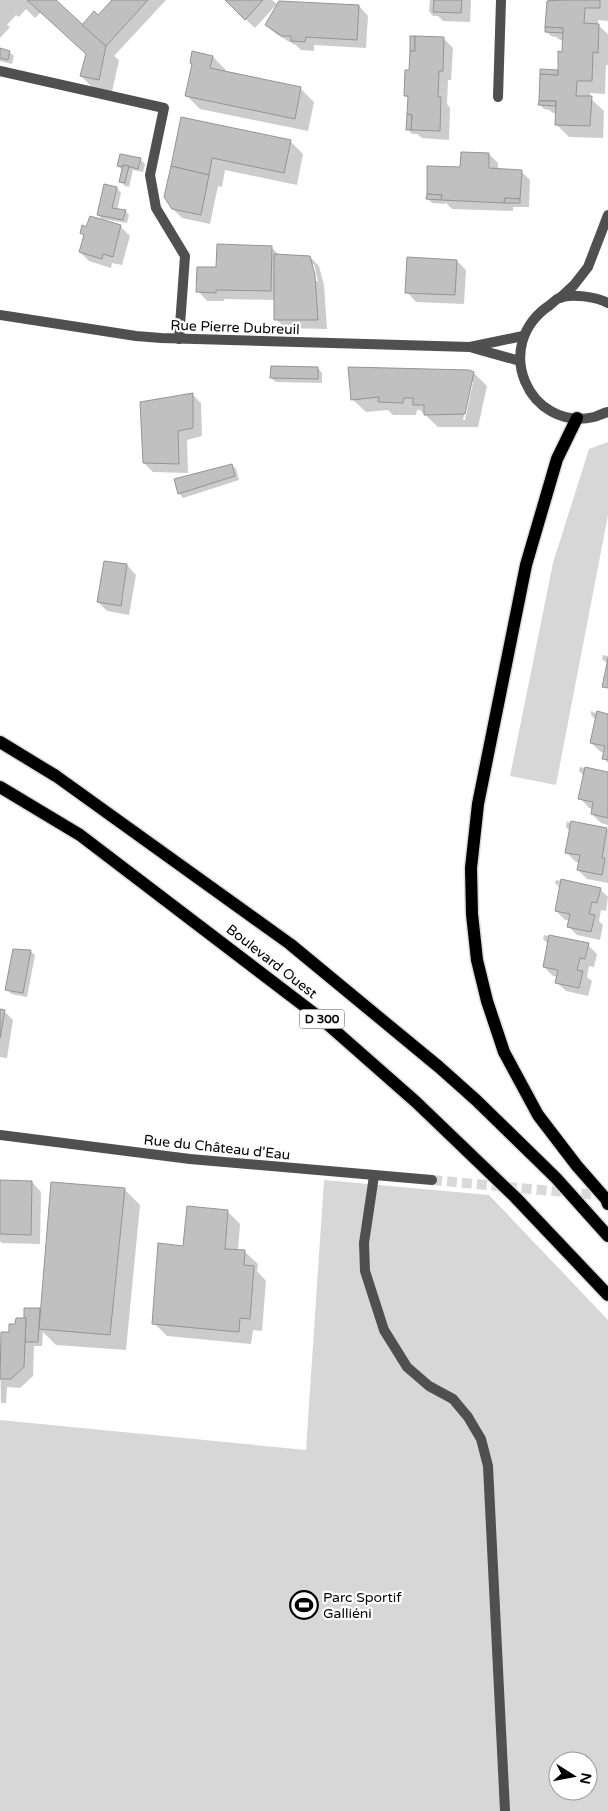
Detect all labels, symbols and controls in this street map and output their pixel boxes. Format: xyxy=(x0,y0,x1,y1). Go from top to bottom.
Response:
street label: Rue Pierre Dubreuil xyxy=(170,317,300,338)
street label: Boulevard Ouest xyxy=(223,921,321,1003)
road number: D 300 xyxy=(300,1010,344,1028)
street label: Rue du Château d'Eau xyxy=(143,1131,291,1164)
place label: Parc Sportif Galliéni xyxy=(323,1589,402,1622)
sports icon: Parc Sportif Galliéni xyxy=(289,1590,319,1620)
north arrow xyxy=(548,1751,598,1801)
text: N xyxy=(576,1771,595,1786)

